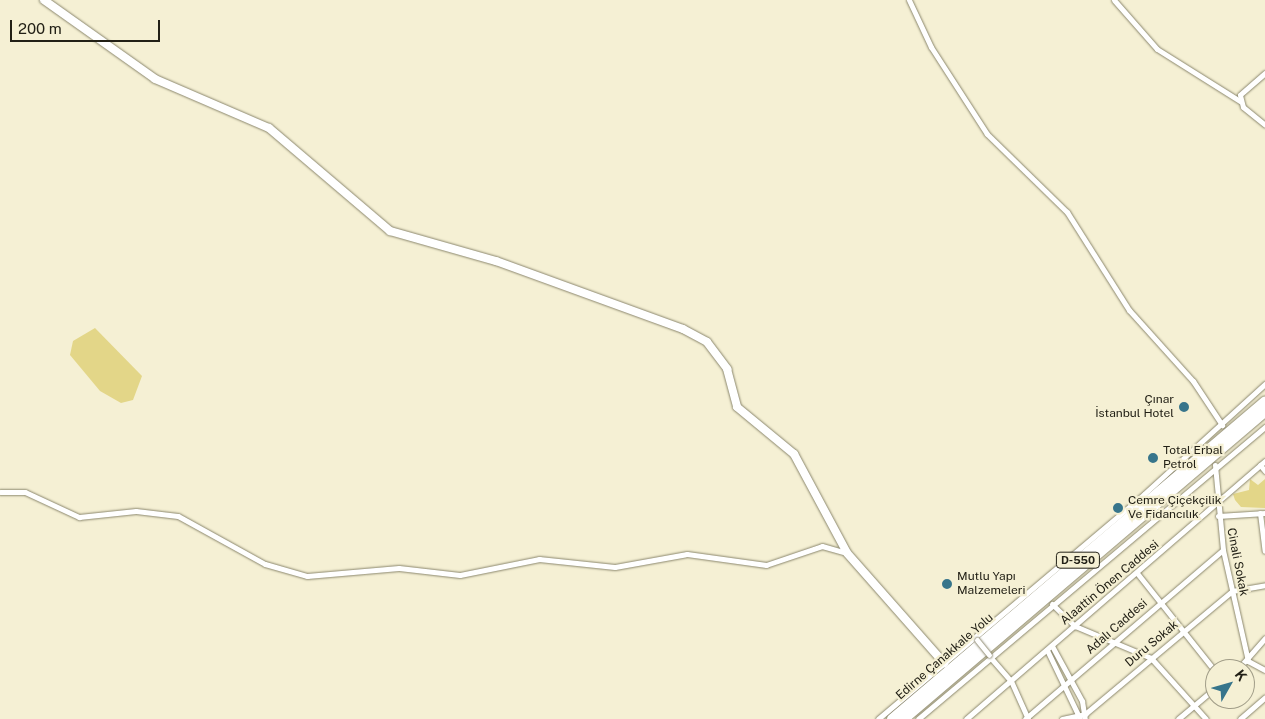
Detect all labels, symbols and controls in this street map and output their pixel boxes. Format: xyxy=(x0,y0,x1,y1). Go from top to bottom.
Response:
scale bar xyxy=(12,10,162,42)
text: 200 m xyxy=(18,20,62,37)
place label: Çınar İstanbul Hotel xyxy=(1095,393,1174,421)
marker: Çınar İstanbul Hotel xyxy=(1178,401,1190,413)
place label: Total Erbal Petrol xyxy=(1163,444,1223,472)
marker: Total Erbal Petrol xyxy=(1147,452,1159,464)
place label: Cemre Çiçekçilik Ve Fidancılık xyxy=(1128,494,1222,522)
marker: Cemre Çiçekçilik Ve Fidancılık xyxy=(1112,502,1124,514)
street label: Cinali Sokak xyxy=(1223,527,1251,597)
street label: Alaattin Önen Caddesi xyxy=(1058,538,1162,628)
road number: D-550 xyxy=(1056,552,1100,568)
place label: Mutlu Yapı Malzemeleri xyxy=(957,570,1025,598)
marker: Mutlu Yapı Malzemeleri xyxy=(941,578,953,590)
street label: Adalı Caddesi xyxy=(1083,596,1151,658)
street label: Edirne Çanakkale Yolu xyxy=(893,611,997,703)
street label: Duru Sokak xyxy=(1123,618,1181,670)
north arrow xyxy=(1205,659,1255,709)
text: K xyxy=(1232,666,1250,684)

